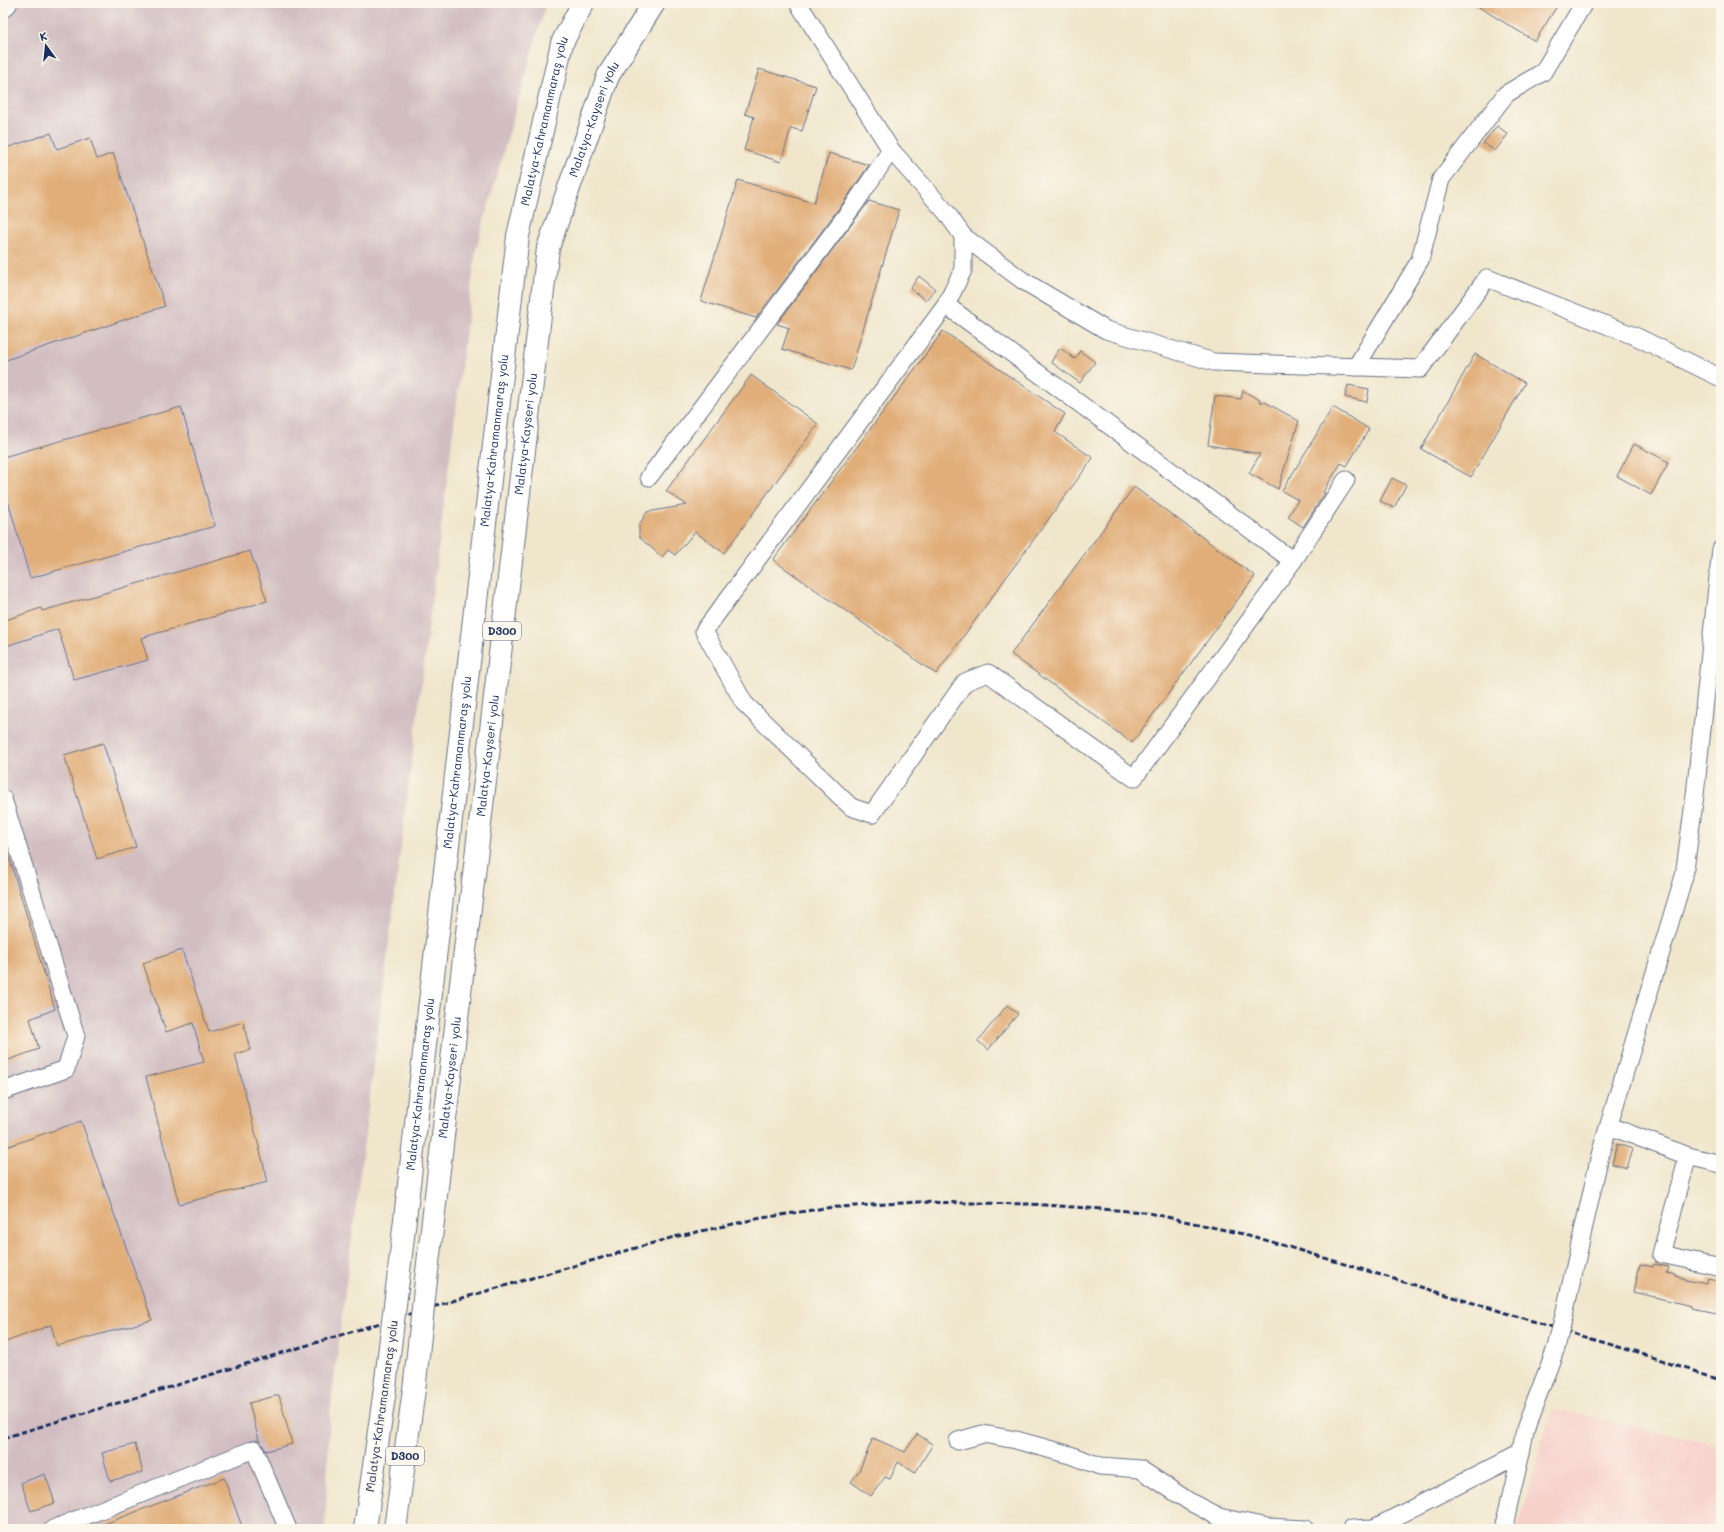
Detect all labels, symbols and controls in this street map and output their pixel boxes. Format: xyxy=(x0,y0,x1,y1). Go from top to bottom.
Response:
north arrow xyxy=(26,26,66,66)
text: K xyxy=(38,28,49,44)
street label: Malatya-Kahramanmaraş yolu xyxy=(516,33,571,207)
street label: Malatya-Kayseri yolu xyxy=(564,58,622,179)
street label: Malatya-Kahramanmaraş yolu xyxy=(476,353,511,528)
street label: Malatya-Kayseri yolu xyxy=(510,372,540,496)
road number: D300 xyxy=(483,622,521,640)
street label: Malatya-Kahramanmaraş yolu xyxy=(439,675,474,849)
street label: Malatya-Kayseri yolu xyxy=(472,694,502,817)
street label: Malatya-Kahramanmaraş yolu xyxy=(402,997,437,1171)
street label: Malatya-Kayseri yolu xyxy=(434,1016,464,1139)
street label: Malatya-Kahramanmaraş yolu xyxy=(361,1319,401,1493)
road number: D300 xyxy=(386,1447,424,1465)

